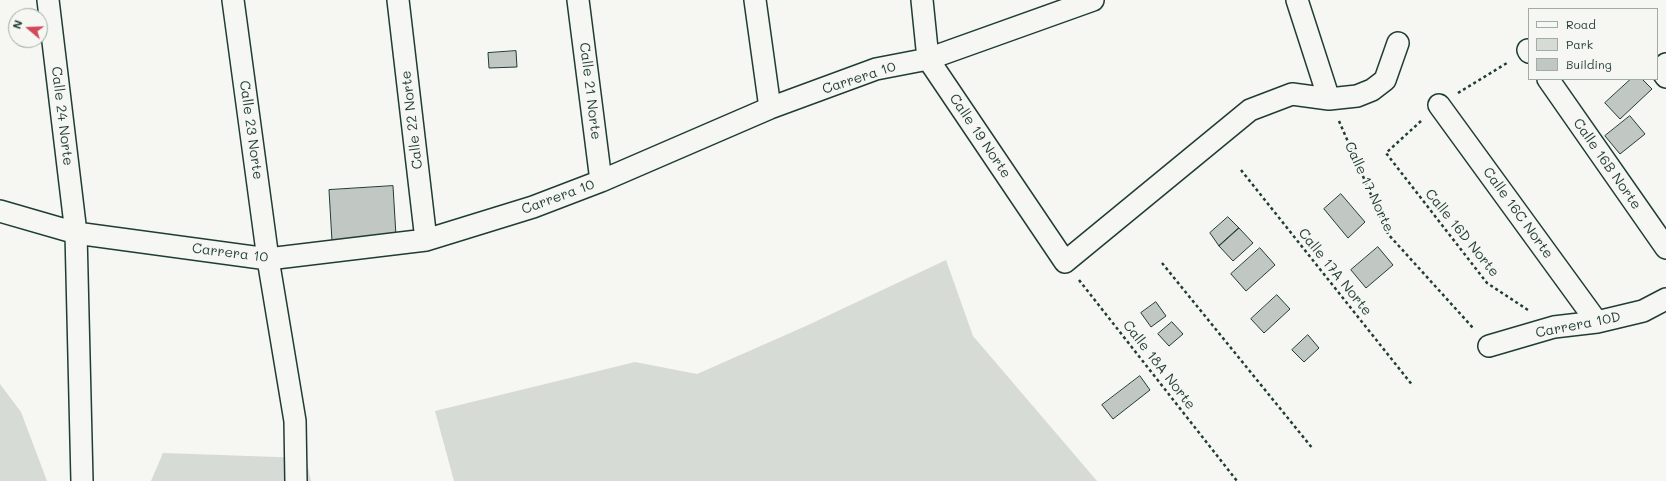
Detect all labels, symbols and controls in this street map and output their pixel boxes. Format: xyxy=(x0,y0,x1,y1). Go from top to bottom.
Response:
north arrow xyxy=(8,8,48,48)
legend xyxy=(1528,8,1658,80)
text: Road xyxy=(1566,16,1596,32)
text: N xyxy=(9,18,26,31)
text: Park xyxy=(1566,36,1593,52)
street label: Calle 21 Norte xyxy=(576,41,604,141)
text: Building xyxy=(1566,56,1612,72)
street label: Carrera 10 xyxy=(820,58,898,98)
street label: Calle 24 Norte xyxy=(48,65,76,167)
street label: Calle 22 Norte xyxy=(398,70,426,170)
street label: Calle 23 Norte xyxy=(236,79,266,181)
street label: Calle 19 Norte xyxy=(946,91,1014,181)
street label: Calle 16B Norte xyxy=(1569,115,1645,213)
street label: Calle 17 Norte xyxy=(1341,139,1397,235)
street label: Calle 16C Norte xyxy=(1479,164,1557,262)
street label: Carrera 10 xyxy=(519,176,597,218)
street label: Calle 16D Norte xyxy=(1421,186,1503,280)
street label: Calle 17A Norte xyxy=(1295,225,1375,319)
street label: Carrera 10 xyxy=(191,240,269,266)
street label: Carrera 10D xyxy=(1534,309,1622,341)
street label: Calle 18A Norte xyxy=(1119,317,1199,413)

